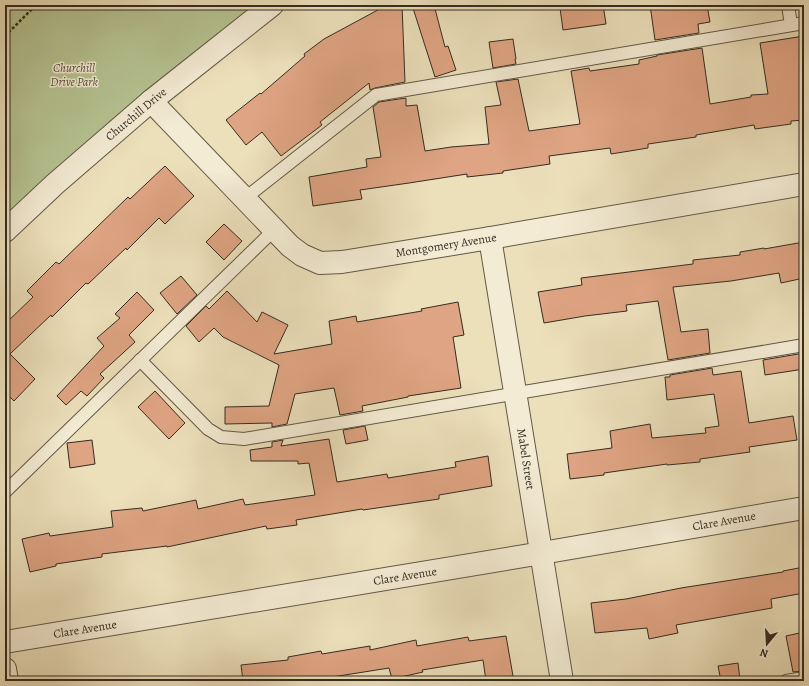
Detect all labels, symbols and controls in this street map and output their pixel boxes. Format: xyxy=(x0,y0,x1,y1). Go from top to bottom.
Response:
park label: Churchill Drive Park xyxy=(50,60,98,90)
street label: Churchill Drive xyxy=(102,84,170,144)
street label: Montgomery Avenue xyxy=(394,229,498,261)
street label: Mabel Street xyxy=(513,427,539,491)
street label: Clare Avenue xyxy=(691,508,757,534)
street label: Clare Avenue xyxy=(372,563,438,589)
street label: Clare Avenue xyxy=(52,616,118,642)
north arrow xyxy=(747,624,787,664)
text: N xyxy=(758,645,770,661)

